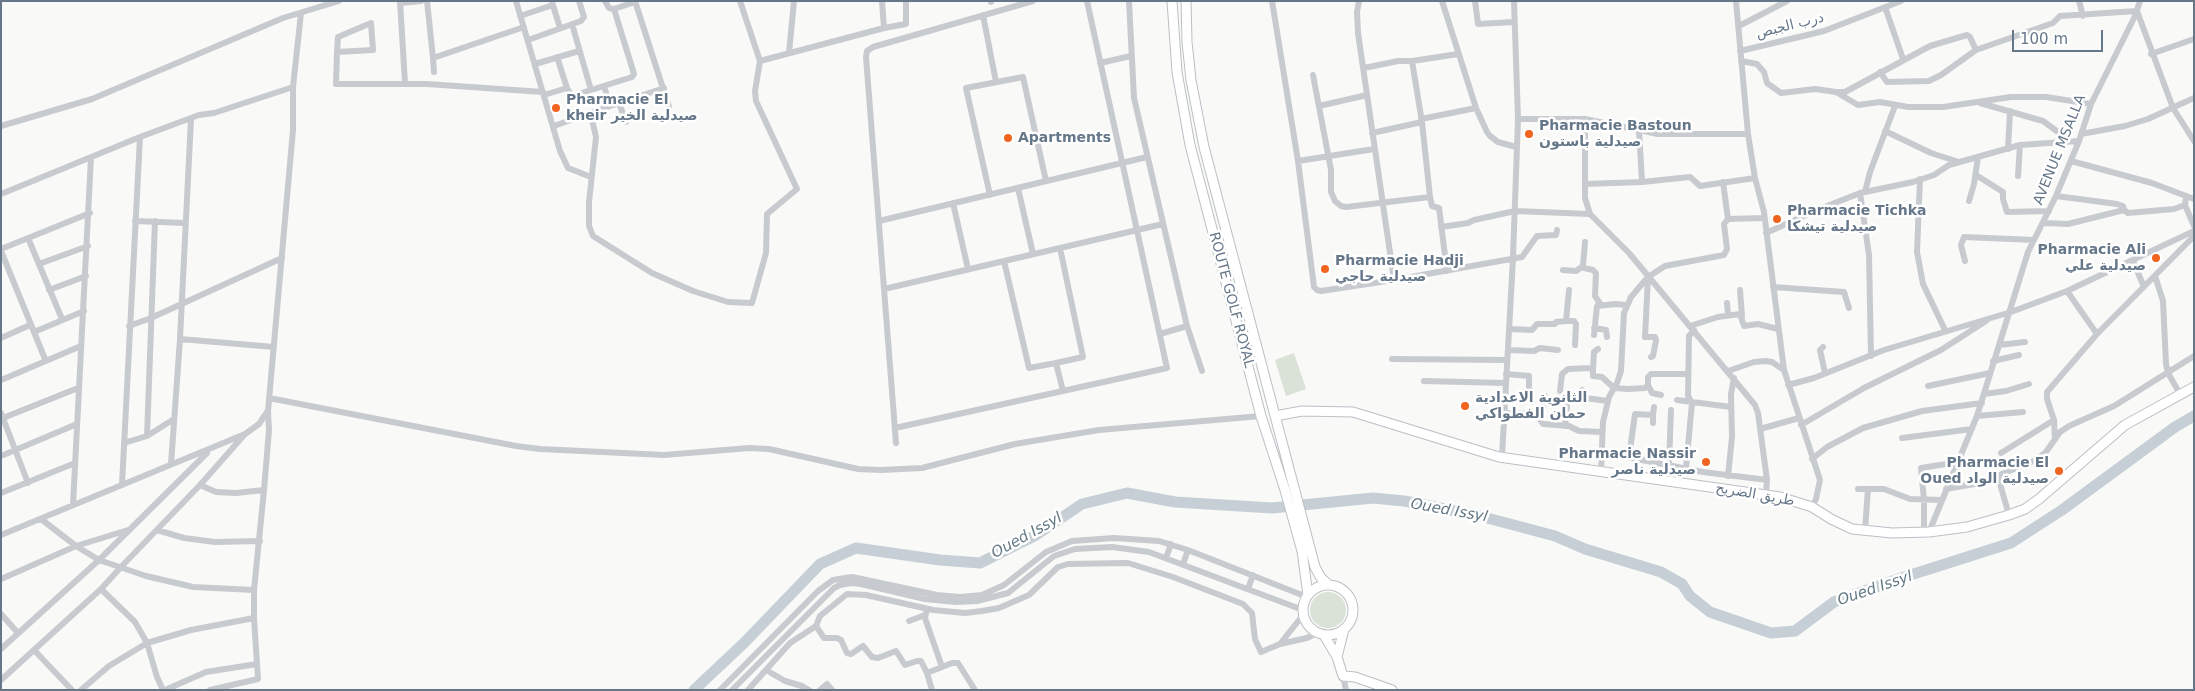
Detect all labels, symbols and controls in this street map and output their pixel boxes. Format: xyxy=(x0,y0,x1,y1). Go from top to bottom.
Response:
street label: درب الجبص xyxy=(1754,9,1826,43)
scale bar xyxy=(2015,20,2106,52)
text: 100 m xyxy=(2020,30,2068,48)
place label: Pharmacie El kheir صيدلية الخير xyxy=(566,92,698,124)
street label: AVENUE MSALLA xyxy=(2030,92,2090,208)
marker: Pharmacie El kheir صيدلية الخير xyxy=(550,102,562,114)
place label: Pharmacie Bastoun صيدلية باستون xyxy=(1539,118,1692,150)
marker: Pharmacie Bastoun صيدلية باستون xyxy=(1523,128,1535,140)
place label: Apartments xyxy=(1018,130,1111,146)
marker: Apartments xyxy=(1002,132,1014,144)
place label: Pharmacie Tichka صيدلية تيشكا xyxy=(1787,203,1926,236)
marker: Pharmacie Tichka صيدلية تيشكا xyxy=(1771,213,1783,225)
street label: ROUTE GOLF ROYAL xyxy=(1205,230,1257,370)
place label: Pharmacie Ali صيدلية علي xyxy=(2037,242,2146,274)
marker: Pharmacie Ali صيدلية علي xyxy=(2150,252,2162,264)
place label: Pharmacie Hadji صيدلية حاجي xyxy=(1335,253,1464,286)
marker: Pharmacie Hadji صيدلية حاجي xyxy=(1319,263,1331,275)
place label: الثانوية الاعدادية حمان الفطواكي xyxy=(1475,390,1587,422)
marker: الثانوية الاعدادية حمان الفطواكي xyxy=(1459,400,1471,412)
place label: Pharmacie Nassir صيدلية ناصر xyxy=(1558,446,1696,478)
place label: Pharmacie El Oued صيدلية الواد xyxy=(1920,455,2049,488)
marker: Pharmacie Nassir صيدلية ناصر xyxy=(1700,456,1712,468)
marker: Pharmacie El Oued صيدلية الواد xyxy=(2053,465,2065,477)
street label: طريق الضريح xyxy=(1714,480,1796,510)
water label: Oued Issyl xyxy=(1409,495,1489,527)
water label: Oued Issyl xyxy=(989,509,1065,563)
water label: Oued Issyl xyxy=(1835,568,1915,610)

